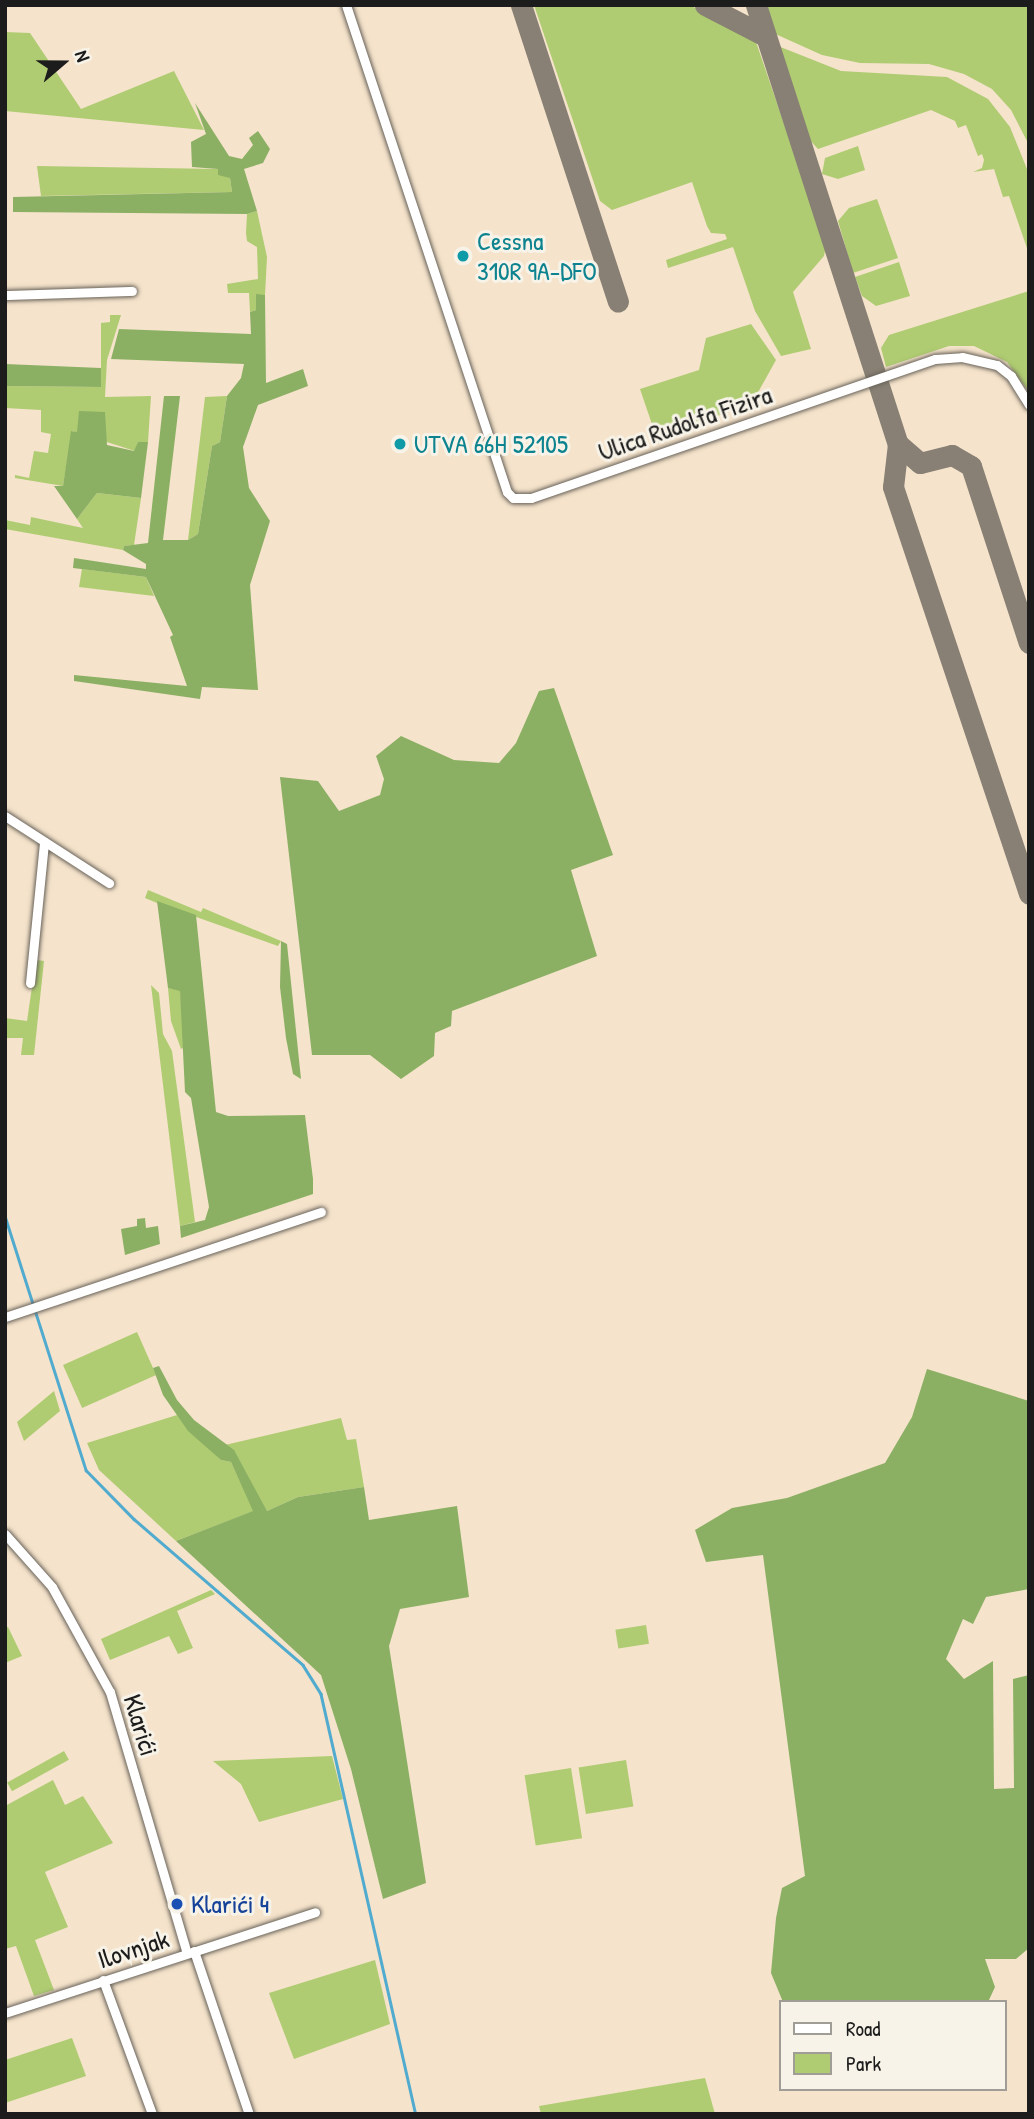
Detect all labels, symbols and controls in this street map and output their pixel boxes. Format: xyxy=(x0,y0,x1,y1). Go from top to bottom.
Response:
north arrow xyxy=(28,28,98,98)
text: N xyxy=(69,47,97,65)
place label: Cessna 310R 9A-DFO xyxy=(477,225,597,286)
marker: Cessna 310R 9A-DFO xyxy=(455,248,471,264)
street label: Ulica Rudolfa Fizira xyxy=(594,379,776,467)
place label: UTVA 66H 52105 xyxy=(414,428,568,460)
marker: UTVA 66H 52105 xyxy=(392,436,408,452)
street label: Klarići xyxy=(117,1691,165,1759)
place label: Klarići 4 xyxy=(191,1888,269,1920)
marker: Klarići 4 xyxy=(169,1896,185,1912)
street label: Ilovnjak xyxy=(94,1923,172,1975)
legend xyxy=(778,2000,1006,2091)
text: Road xyxy=(846,2014,880,2043)
text: Park xyxy=(846,2049,881,2078)

